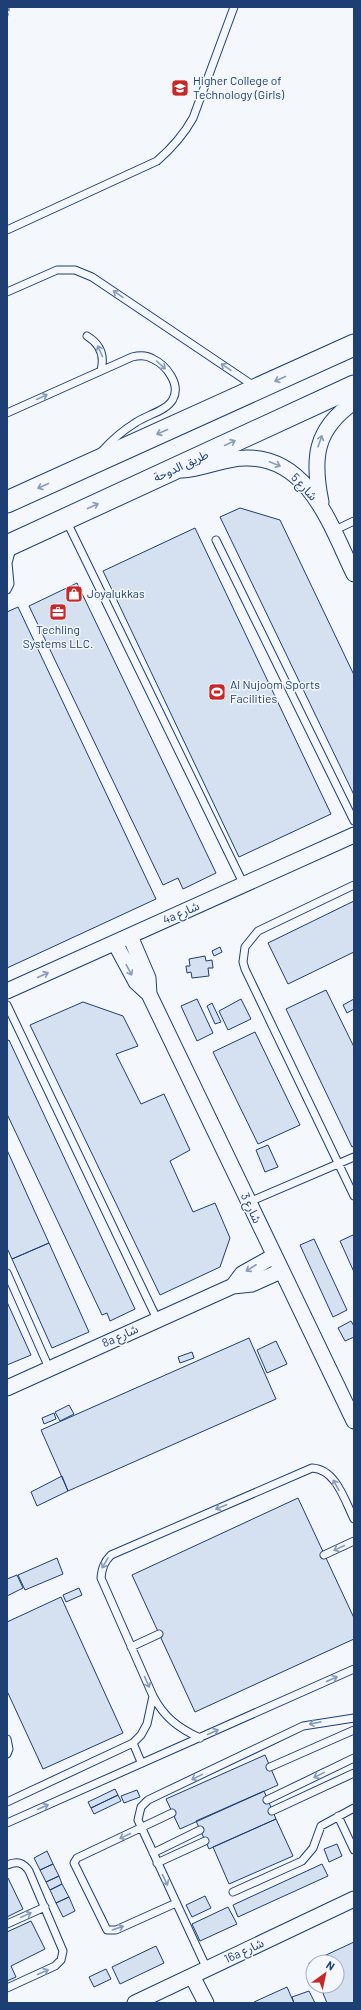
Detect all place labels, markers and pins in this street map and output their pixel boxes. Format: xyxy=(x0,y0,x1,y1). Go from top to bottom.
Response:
place label: Higher College of Technology (Girls) xyxy=(193,73,285,101)
school or university icon: Higher College of Technology (Girls) xyxy=(170,78,190,98)
shop icon: Joyalukkas xyxy=(64,584,84,604)
place label: Joyalukkas xyxy=(87,586,145,600)
office icon: Techling Systems LLC. xyxy=(48,602,68,622)
place label: Techling Systems LLC. xyxy=(23,622,93,650)
place label: Al Nujoom Sports Facilities xyxy=(230,677,320,705)
sports icon: Al Nujoom Sports Facilities xyxy=(207,682,227,702)

